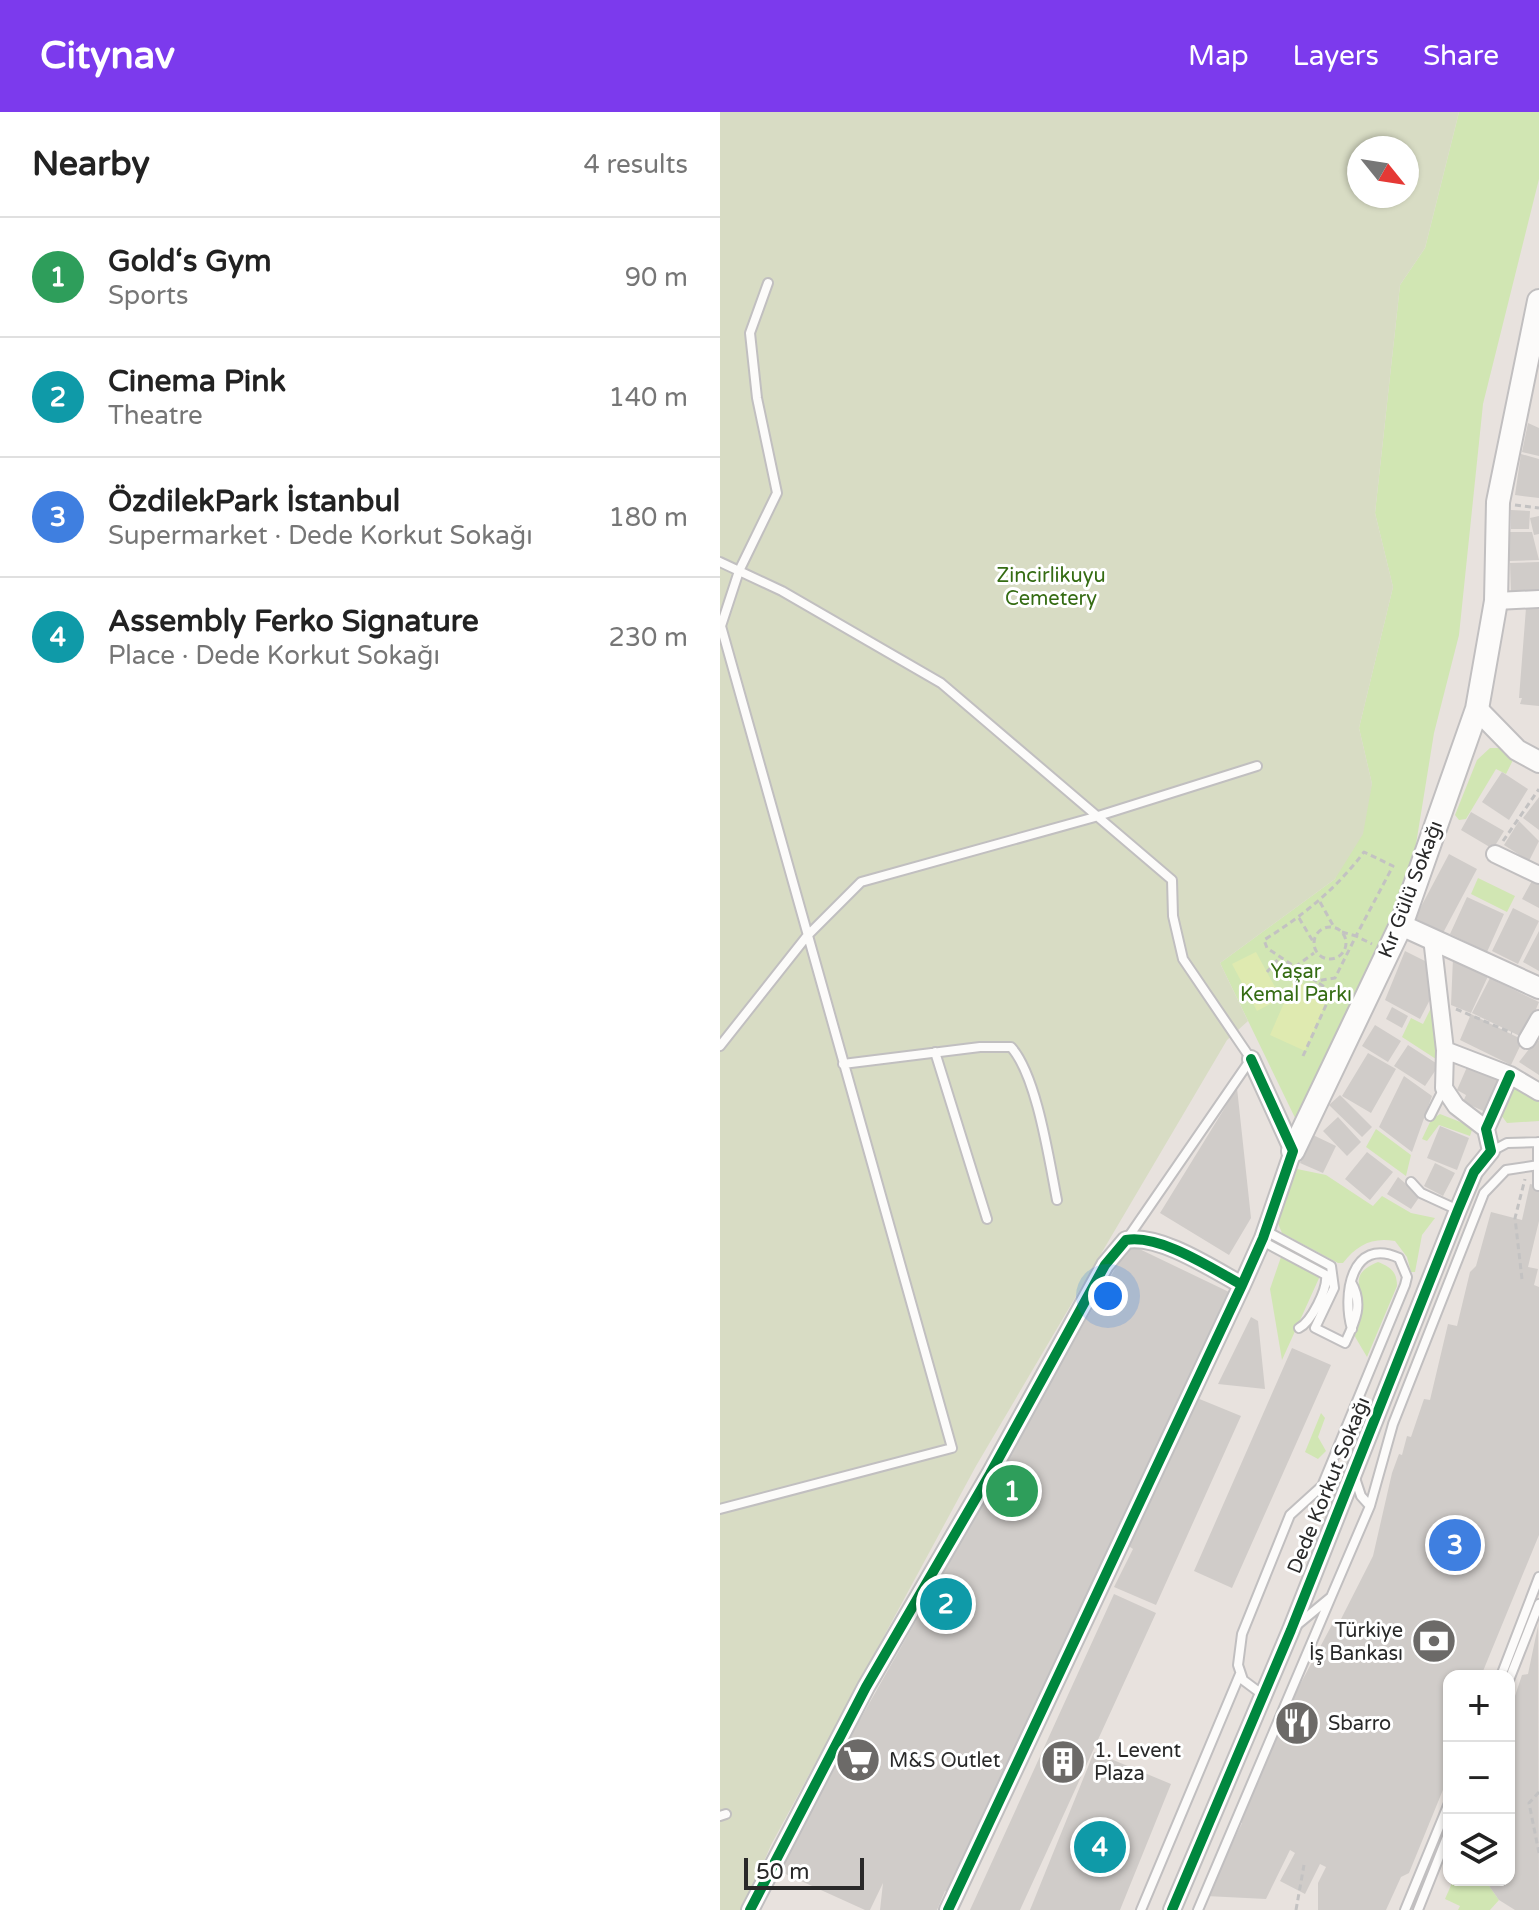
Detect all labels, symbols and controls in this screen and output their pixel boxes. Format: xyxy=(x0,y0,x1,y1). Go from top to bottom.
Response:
text: Citynav xyxy=(40,33,175,79)
text: Map xyxy=(1188,39,1249,73)
text: Layers xyxy=(1293,39,1379,73)
text: Share xyxy=(1423,39,1499,73)
north arrow xyxy=(1347,136,1419,208)
text: Nearby xyxy=(32,144,150,185)
text: 4 results xyxy=(583,149,688,180)
text: Gold‘s Gym xyxy=(108,243,272,280)
text: 1 xyxy=(50,262,66,293)
text: 90 m xyxy=(625,262,688,293)
text: Sports xyxy=(108,280,188,311)
text: Cinema Pink xyxy=(108,363,286,400)
text: 2 xyxy=(50,382,66,413)
text: 140 m xyxy=(608,382,688,413)
text: Theatre xyxy=(108,400,203,431)
text: ÖzdilekPark İstanbul xyxy=(108,483,400,520)
text: 3 xyxy=(50,502,66,533)
text: 180 m xyxy=(608,502,688,533)
text: Supermarket · Dede Korkut Sokağı xyxy=(108,520,533,551)
park label: Zincirlikuyu Cemetery xyxy=(996,564,1106,611)
text: Assembly Ferko Signature xyxy=(108,603,479,640)
text: 4 xyxy=(50,622,66,653)
text: 230 m xyxy=(608,622,688,653)
text: Place · Dede Korkut Sokağı xyxy=(108,640,440,671)
street label: Kır Gülü Sokağı xyxy=(1374,817,1448,961)
park label: Yaşar Kemal Parkı xyxy=(1240,960,1352,1007)
your location xyxy=(1088,1276,1128,1316)
street label: Dede Korkut Sokağı xyxy=(1283,1394,1375,1577)
pin: 1 xyxy=(986,1461,1038,1521)
pin: 3 xyxy=(1429,1515,1481,1575)
pin: 2 xyxy=(920,1574,972,1634)
bank icon: Türkiye İş Bankası xyxy=(1410,1617,1458,1665)
place label: Türkiye İş Bankası xyxy=(1309,1619,1403,1666)
map controls xyxy=(1443,1670,1515,1886)
button: + xyxy=(1443,1670,1515,1742)
restaurant icon: Sbarro xyxy=(1273,1699,1321,1747)
place label: Sbarro xyxy=(1328,1712,1391,1736)
supermarket icon: M&S Outlet xyxy=(834,1736,882,1784)
building icon: 1. Levent Plaza xyxy=(1039,1738,1087,1786)
place label: 1. Levent Plaza xyxy=(1094,1739,1181,1786)
button: − xyxy=(1443,1742,1515,1814)
place label: M&S Outlet xyxy=(889,1749,1001,1773)
button: layers xyxy=(1443,1814,1515,1886)
pin: 4 xyxy=(1074,1817,1126,1877)
scale bar xyxy=(744,1854,864,1890)
text: 50 m xyxy=(756,1859,810,1885)

